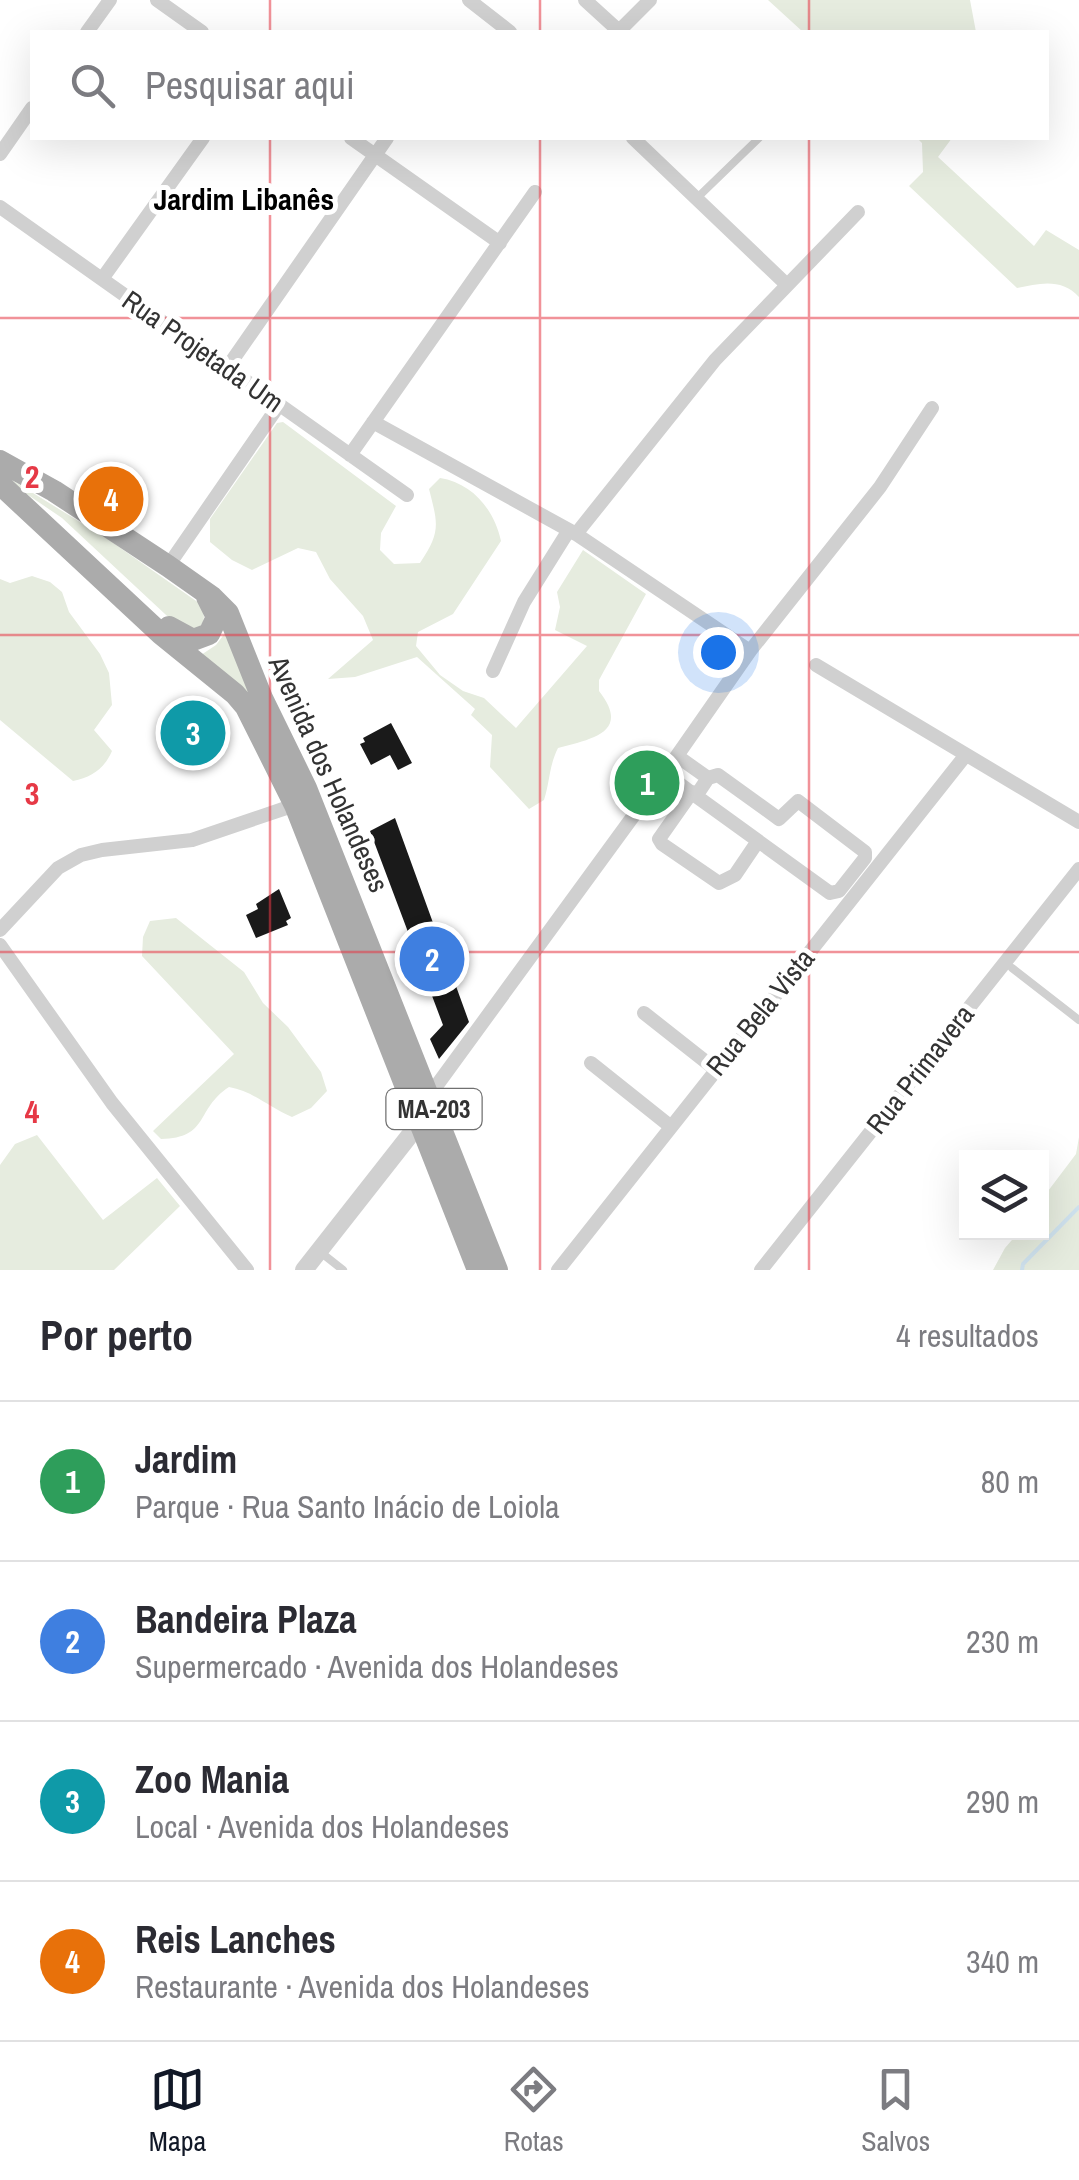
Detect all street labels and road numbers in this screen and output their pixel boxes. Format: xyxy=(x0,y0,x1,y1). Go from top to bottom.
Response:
street label: Rua Projetada Um xyxy=(115,281,291,421)
street label: Avenida dos Holandeses xyxy=(259,649,398,898)
street label: Rua Bela Vista xyxy=(697,941,823,1083)
street label: Rua Primavera xyxy=(857,996,983,1142)
road number: MA-203 xyxy=(386,1089,482,1129)

